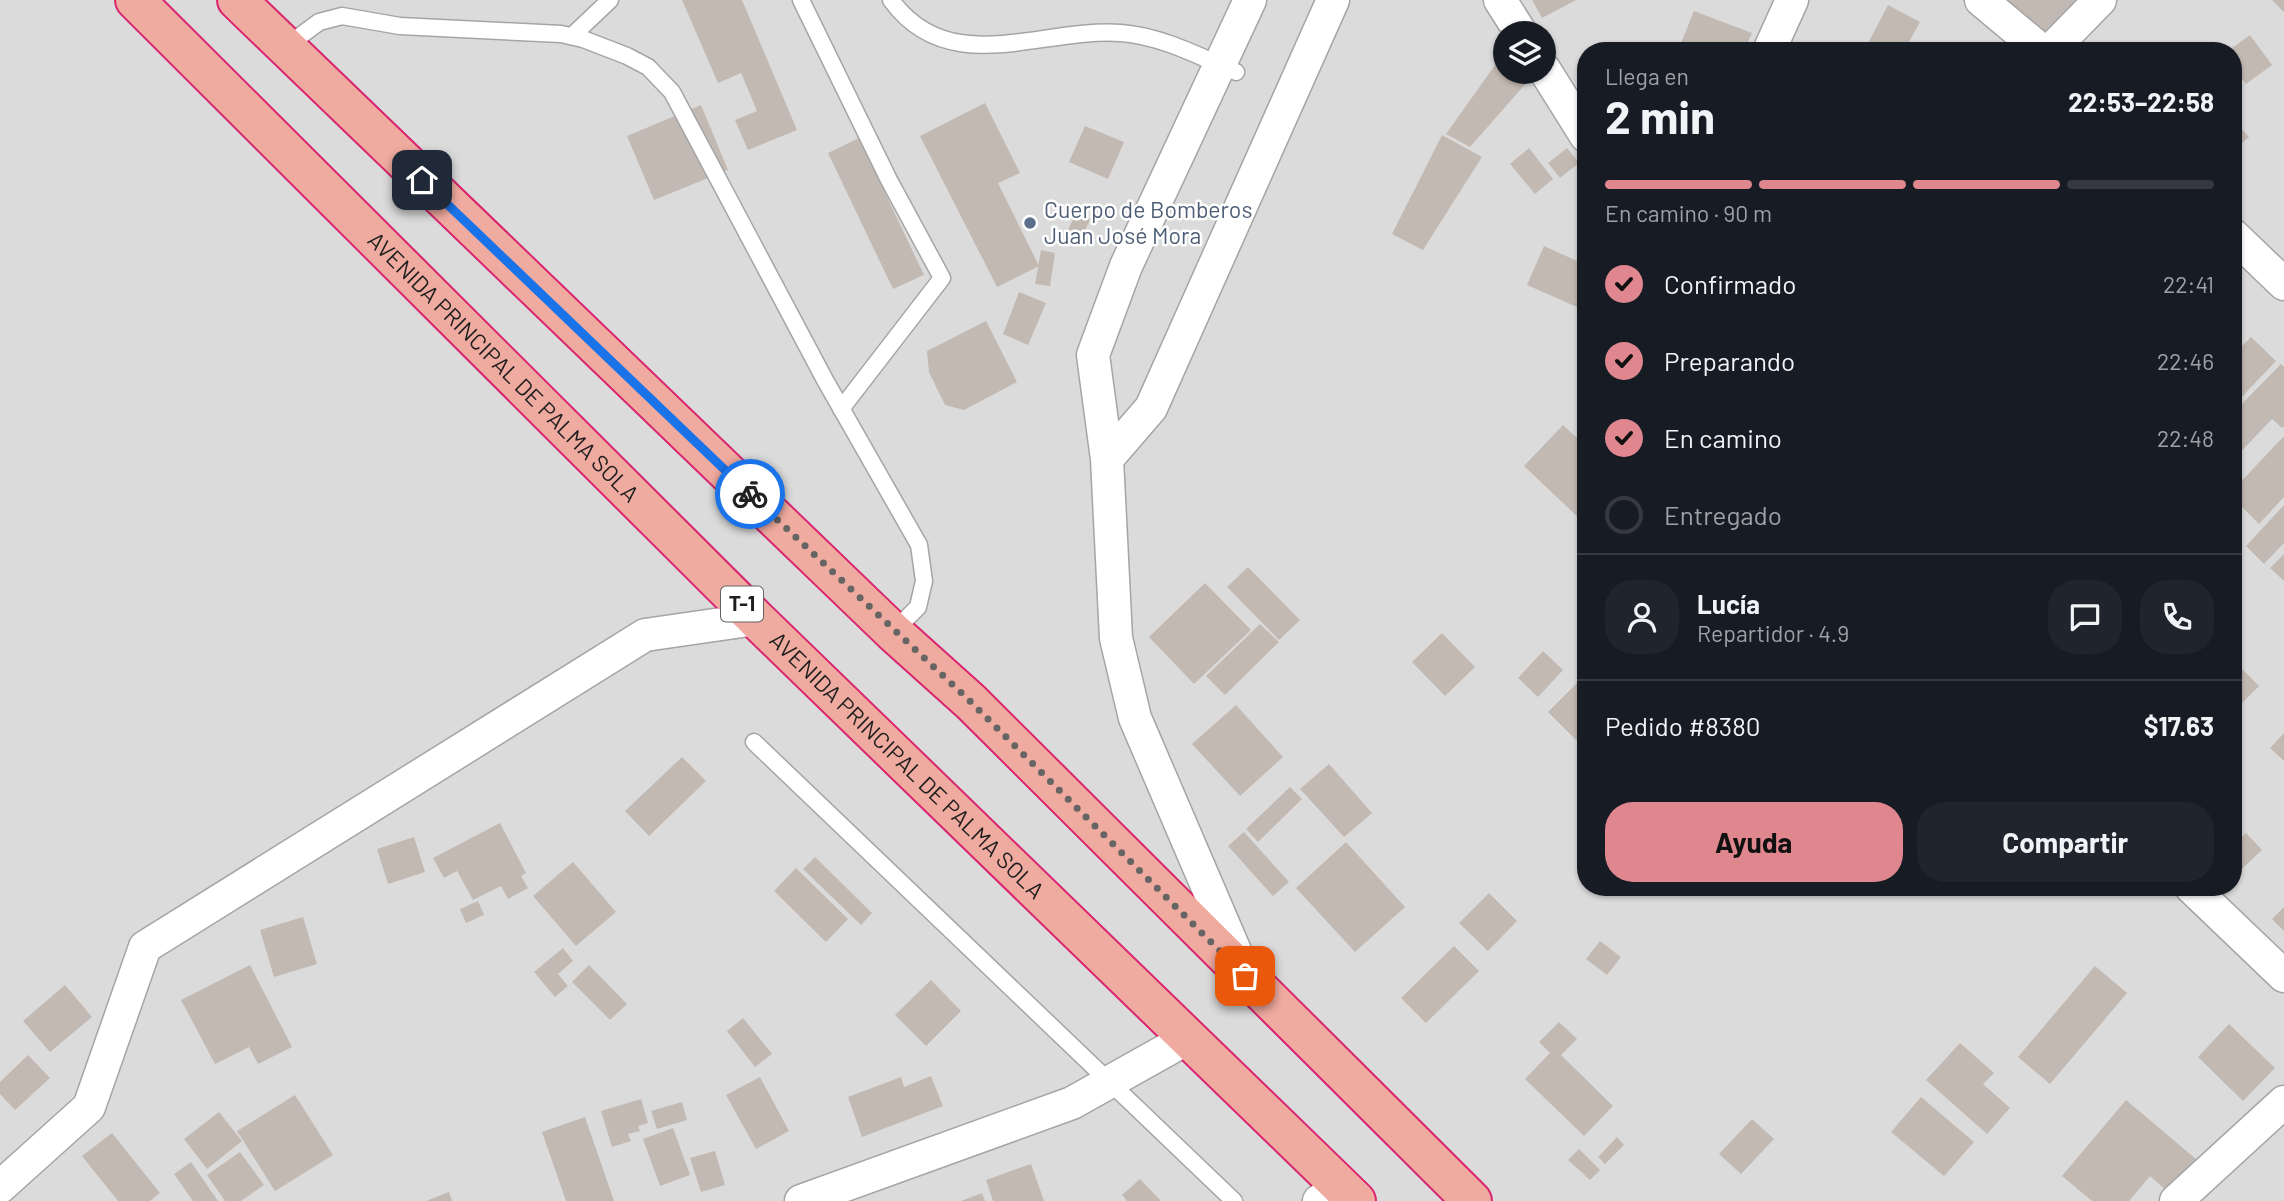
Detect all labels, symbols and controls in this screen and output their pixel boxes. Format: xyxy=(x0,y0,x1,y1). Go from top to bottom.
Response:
map controls xyxy=(1493,21,1556,84)
button: layers xyxy=(1493,21,1556,84)
text: Llega en xyxy=(1605,62,1689,90)
text: 22:53–22:58 xyxy=(2068,86,2214,117)
text: 2 min xyxy=(1605,88,1715,143)
pin xyxy=(392,150,452,210)
icon: home xyxy=(403,161,441,199)
place label: Cuerpo de Bomberos Juan José Mora xyxy=(1044,195,1252,249)
text: En camino · 90 m xyxy=(1605,199,1772,227)
marker: Cuerpo de Bomberos Juan José Mora xyxy=(1022,215,1038,231)
street label: AVENIDA PRINCIPAL DE PALMA SOLA xyxy=(363,225,645,507)
icon: check xyxy=(1605,265,1643,303)
text: Confirmado xyxy=(1664,268,1796,299)
text: 22:41 xyxy=(2163,270,2214,298)
icon: check xyxy=(1605,342,1643,380)
text: Preparando xyxy=(1664,345,1795,376)
text: 22:46 xyxy=(2157,347,2214,375)
icon: check xyxy=(1605,419,1643,457)
text: En camino xyxy=(1664,422,1782,453)
text: 22:48 xyxy=(2157,424,2214,452)
courier xyxy=(715,459,785,529)
icon: bike xyxy=(731,475,769,513)
text: Entregado xyxy=(1664,499,1782,530)
button: person xyxy=(1605,580,1679,654)
button: chat xyxy=(2048,580,2122,654)
button: phone xyxy=(2140,580,2214,654)
road number: T-1 xyxy=(721,586,763,622)
text: Lucía xyxy=(1697,588,1760,619)
text: Repartidor · 4.9 xyxy=(1697,619,1849,647)
street label: AVENIDA PRINCIPAL DE PALMA SOLA xyxy=(765,625,1051,904)
text: Pedido #8380 xyxy=(1605,710,1760,741)
text: $17.63 xyxy=(2144,710,2214,741)
button: Ayuda xyxy=(1605,802,1903,882)
button: Compartir xyxy=(1917,802,2214,882)
pin xyxy=(1215,946,1275,1006)
icon: bag xyxy=(1226,957,1264,995)

